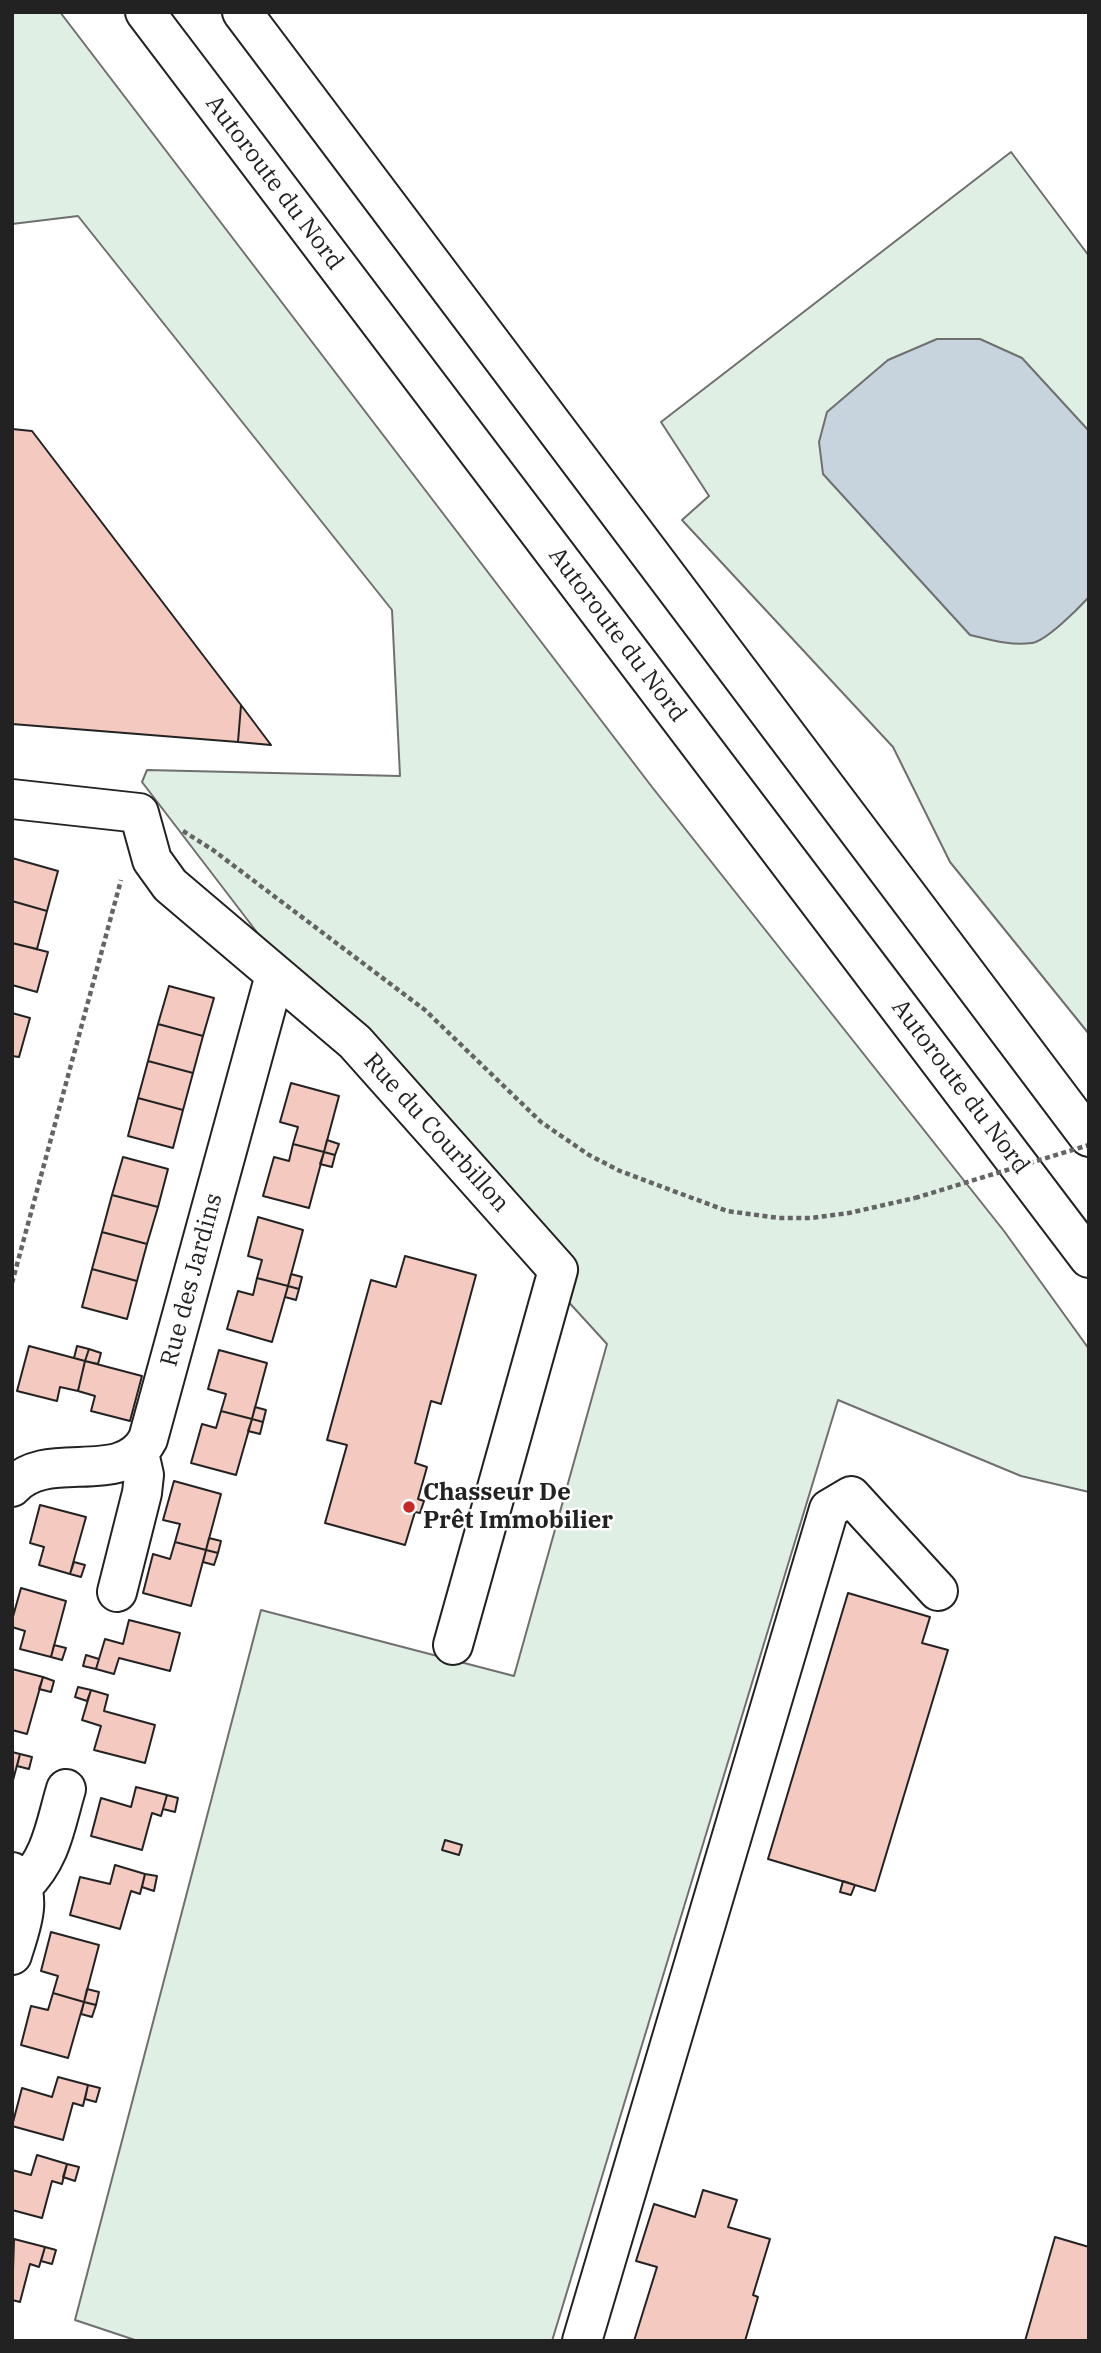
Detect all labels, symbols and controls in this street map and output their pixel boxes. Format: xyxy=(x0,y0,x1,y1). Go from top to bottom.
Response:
street label: Autoroute du Nord xyxy=(199,90,349,276)
street label: Autoroute du Nord xyxy=(542,542,692,728)
street label: Autoroute du Nord xyxy=(885,994,1035,1180)
street label: Rue du Courbillon xyxy=(357,1048,515,1218)
street label: Rue des Jardins xyxy=(155,1190,229,1370)
place label: Chasseur De Prêt Immobilier xyxy=(423,1479,613,1535)
marker: Chasseur De Prêt Immobilier xyxy=(401,1499,417,1515)

